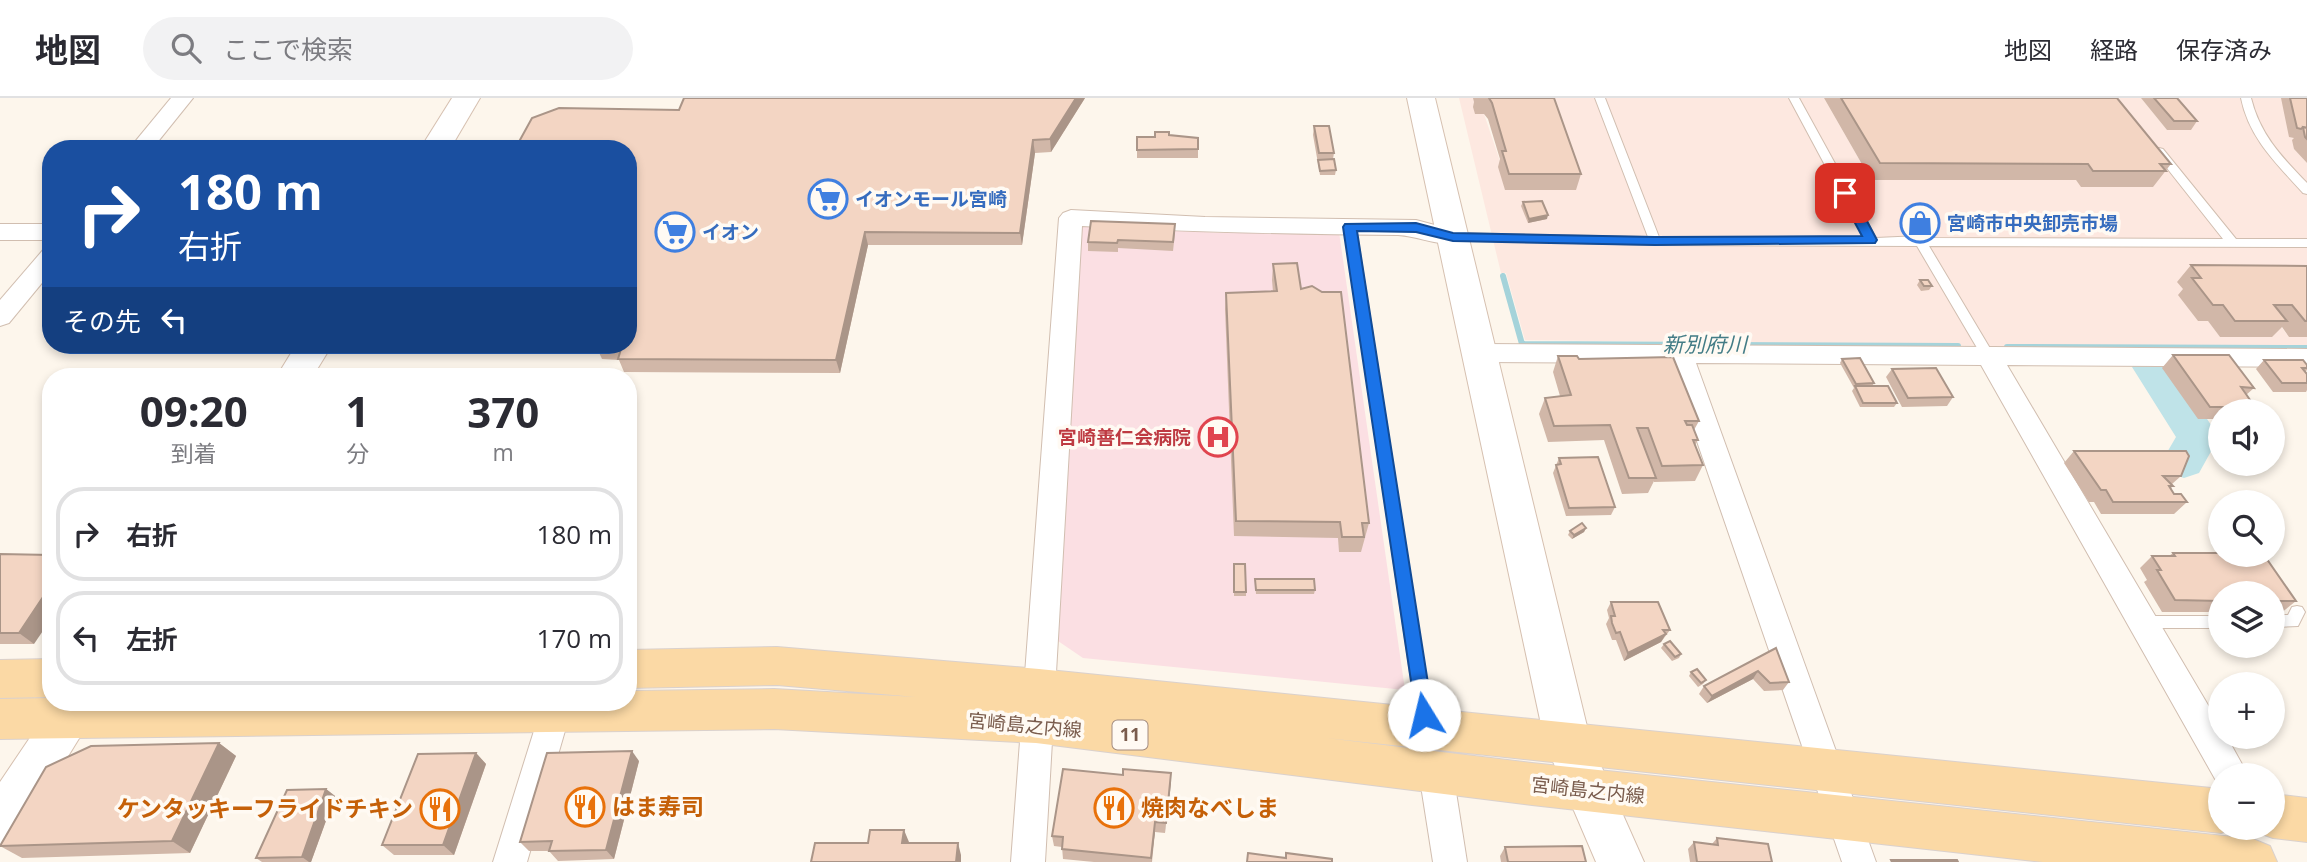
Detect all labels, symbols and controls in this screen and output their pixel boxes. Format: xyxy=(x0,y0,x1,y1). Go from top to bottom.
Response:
search box xyxy=(143,17,633,80)
text: 地図 xyxy=(35,27,101,72)
icon: search xyxy=(167,29,205,67)
text: ここで検索 xyxy=(223,31,353,67)
text: 地図 xyxy=(2004,33,2052,66)
text: 経路 xyxy=(2090,33,2138,66)
text: 保存済み xyxy=(2176,33,2272,66)
text: 180 m xyxy=(178,158,323,224)
pin xyxy=(1815,163,1875,223)
icon: right xyxy=(63,168,154,259)
icon: arrive xyxy=(1826,174,1864,212)
supermarket icon: イオンモール宮崎 xyxy=(807,178,849,220)
place label: イオンモール宮崎 xyxy=(855,186,1007,212)
shop icon: 宮崎市中央卸売市場 xyxy=(1899,202,1941,244)
place label: 宮崎市中央卸売市場 xyxy=(1947,210,2118,236)
supermarket icon: イオン xyxy=(654,211,696,253)
place label: イオン xyxy=(702,219,759,245)
text: 右折 xyxy=(178,224,242,267)
icon: left xyxy=(155,301,193,339)
text: その先 xyxy=(63,303,141,339)
water label: 新別府川 xyxy=(1663,330,1749,358)
text: 09:20 xyxy=(140,382,248,439)
text: 1 xyxy=(345,382,370,439)
text: 370 xyxy=(467,383,539,440)
map controls xyxy=(2208,399,2285,840)
button: sound xyxy=(2208,399,2285,476)
hospital icon: 宮崎善仁会病院 xyxy=(1197,416,1239,458)
place label: 宮崎善仁会病院 xyxy=(1058,424,1191,450)
text: m xyxy=(493,436,514,468)
text: 到着 xyxy=(171,437,217,469)
text: 分 xyxy=(346,437,369,469)
button: search xyxy=(2208,490,2285,567)
icon: right xyxy=(67,515,105,553)
text: 180 m xyxy=(537,516,612,552)
text: 右折 xyxy=(126,517,178,553)
button: layers xyxy=(2208,581,2285,658)
icon: left xyxy=(67,619,105,657)
text: 170 m xyxy=(537,620,612,656)
text: 左折 xyxy=(126,621,178,657)
button: + xyxy=(2208,672,2285,749)
position arrow xyxy=(1387,678,1461,752)
street label: 宮崎島之内線 xyxy=(967,707,1083,743)
road number: 11 xyxy=(1112,720,1148,750)
button: − xyxy=(2208,763,2285,840)
street label: 宮崎島之内線 xyxy=(1530,771,1646,809)
restaurant icon: はま寿司 xyxy=(564,786,606,828)
restaurant icon: 焼肉なべしま xyxy=(1093,787,1135,829)
restaurant icon: ケンタッキーフライドチキン xyxy=(419,788,461,830)
place label: はま寿司 xyxy=(612,790,704,822)
place label: 焼肉なべしま xyxy=(1141,791,1279,823)
place label: ケンタッキーフライドチキン xyxy=(117,792,413,824)

